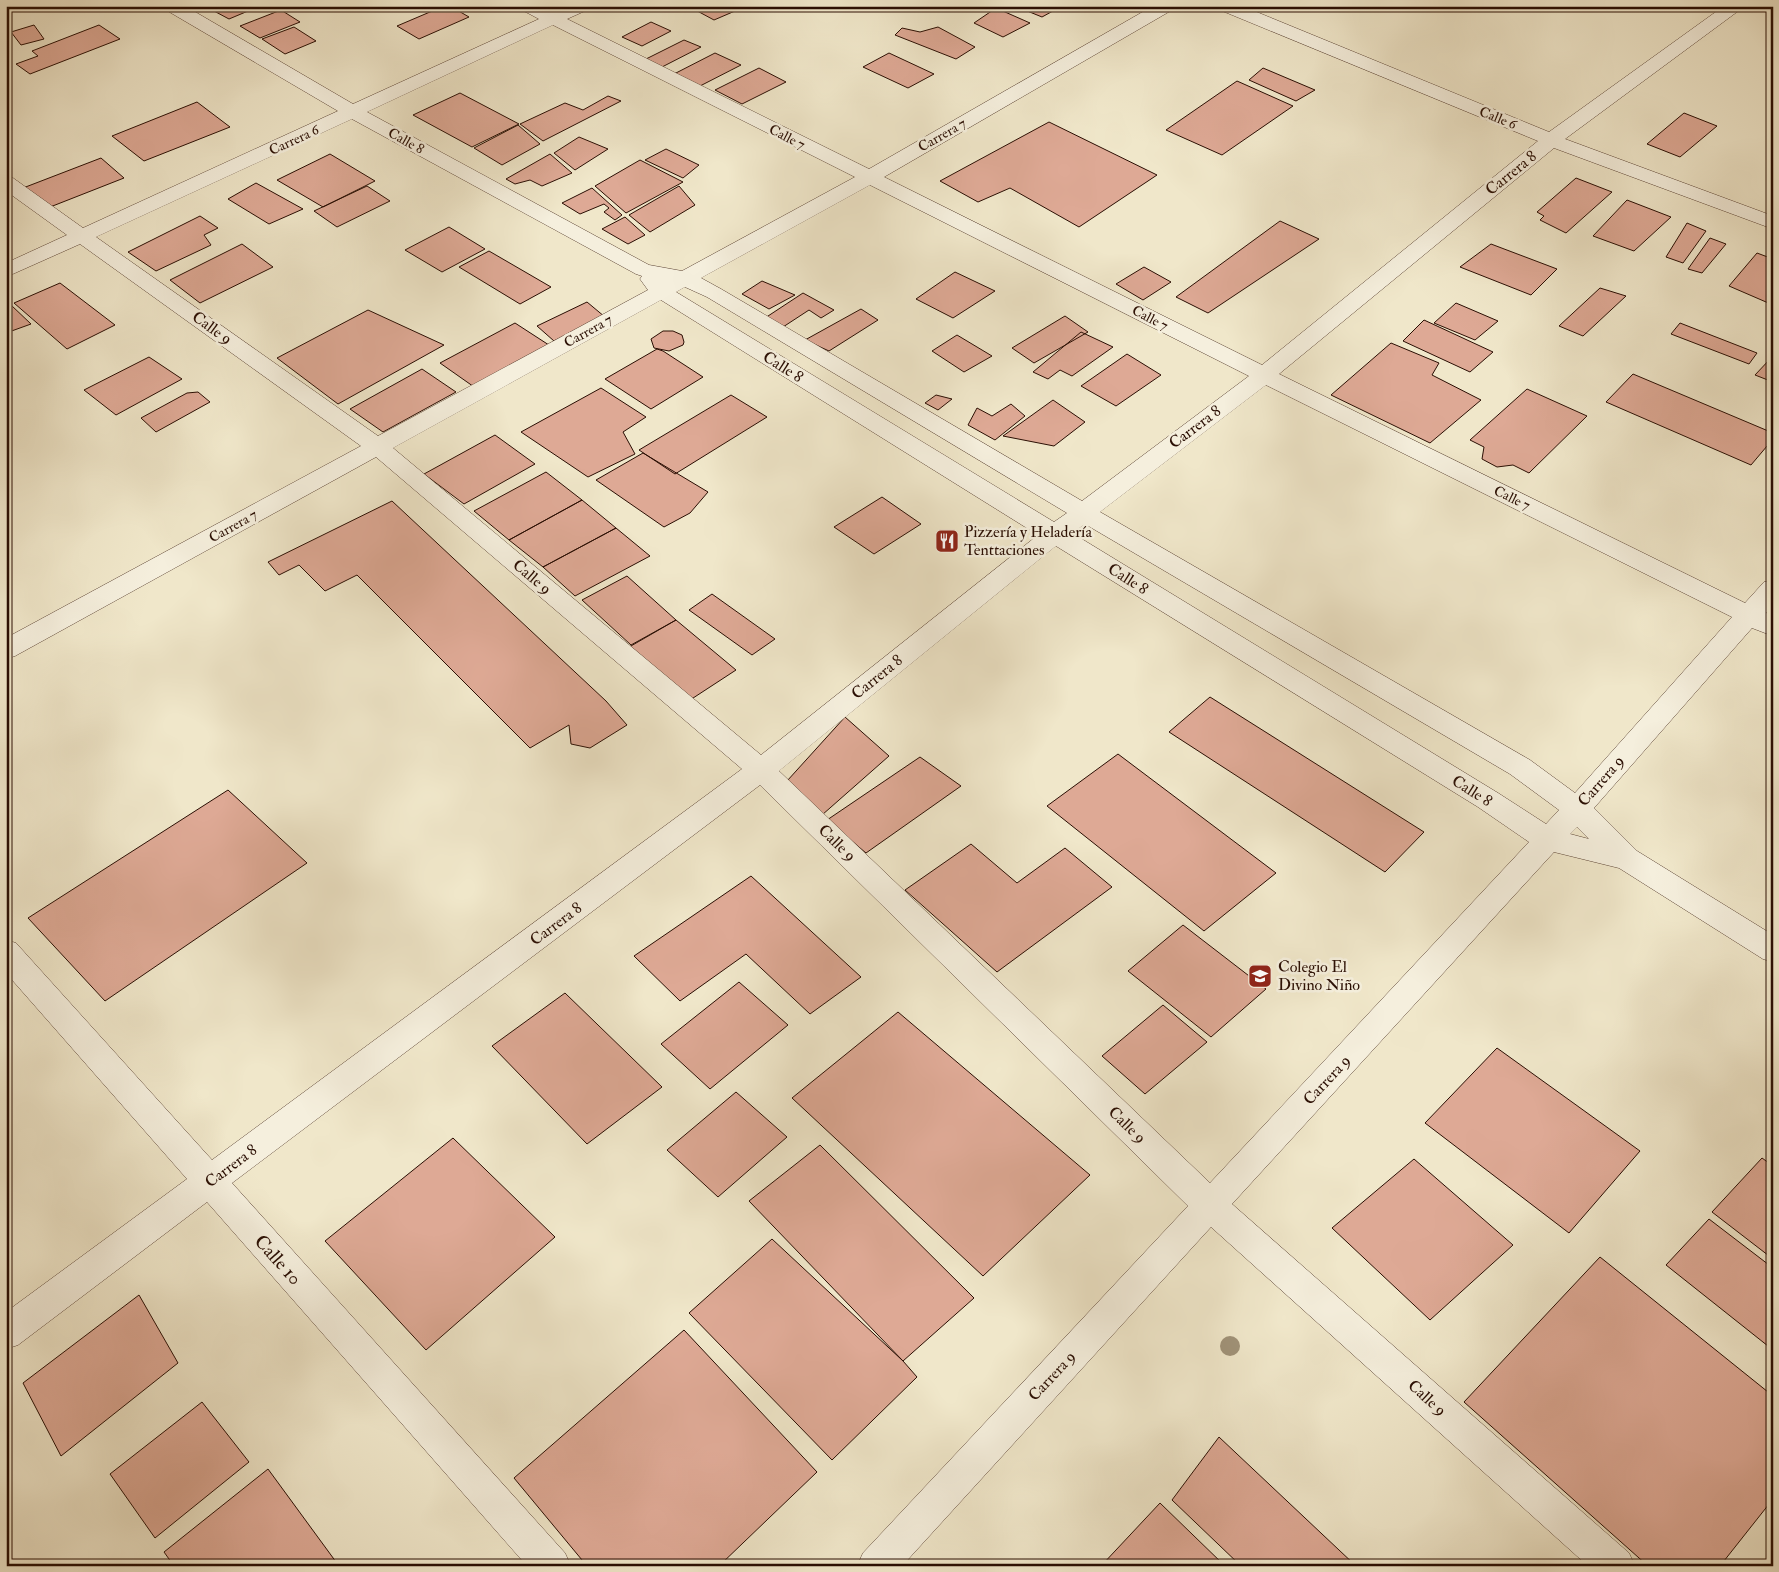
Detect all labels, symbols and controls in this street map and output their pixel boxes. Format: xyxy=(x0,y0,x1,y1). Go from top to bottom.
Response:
street label: Calle 6 xyxy=(1477,103,1520,134)
street label: Carrera 7 xyxy=(915,114,969,155)
street label: Carrera 6 xyxy=(266,121,323,159)
street label: Calle 7 xyxy=(766,121,808,154)
street label: Calle 8 xyxy=(385,124,427,158)
street label: Carrera 8 xyxy=(1481,146,1541,200)
street label: Calle 7 xyxy=(1129,302,1171,335)
street label: Calle 9 xyxy=(188,307,236,349)
street label: Carrera 7 xyxy=(561,311,616,351)
street label: Calle 8 xyxy=(759,347,807,387)
street label: Carrera 8 xyxy=(1165,401,1225,453)
street label: Calle 7 xyxy=(1491,482,1533,514)
street label: Carrera 7 xyxy=(206,506,261,546)
place label: Pizzería y Heladería Tenttaciones xyxy=(964,522,1092,560)
restaurant icon: Pizzería y Heladería Tenttaciones xyxy=(934,528,960,554)
street label: Calle 9 xyxy=(508,555,556,599)
street label: Calle 8 xyxy=(1104,559,1152,599)
street label: Carrera 8 xyxy=(847,650,907,704)
street label: Carrera 9 xyxy=(1573,751,1629,811)
street label: Calle 8 xyxy=(1448,771,1496,811)
street label: Calle 9 xyxy=(814,820,860,866)
street label: Carrera 8 xyxy=(526,898,586,950)
place label: Colegio El Divino Niño xyxy=(1278,957,1360,995)
school or university icon: Colegio El Divino Niño xyxy=(1247,963,1273,989)
street label: Carrera 9 xyxy=(1299,1051,1355,1109)
street label: Calle 9 xyxy=(1104,1102,1150,1148)
street label: Carrera 8 xyxy=(201,1140,261,1192)
street label: Calle 10 xyxy=(249,1230,307,1290)
street label: Carrera 9 xyxy=(1024,1347,1080,1405)
street label: Calle 9 xyxy=(1404,1376,1450,1420)

